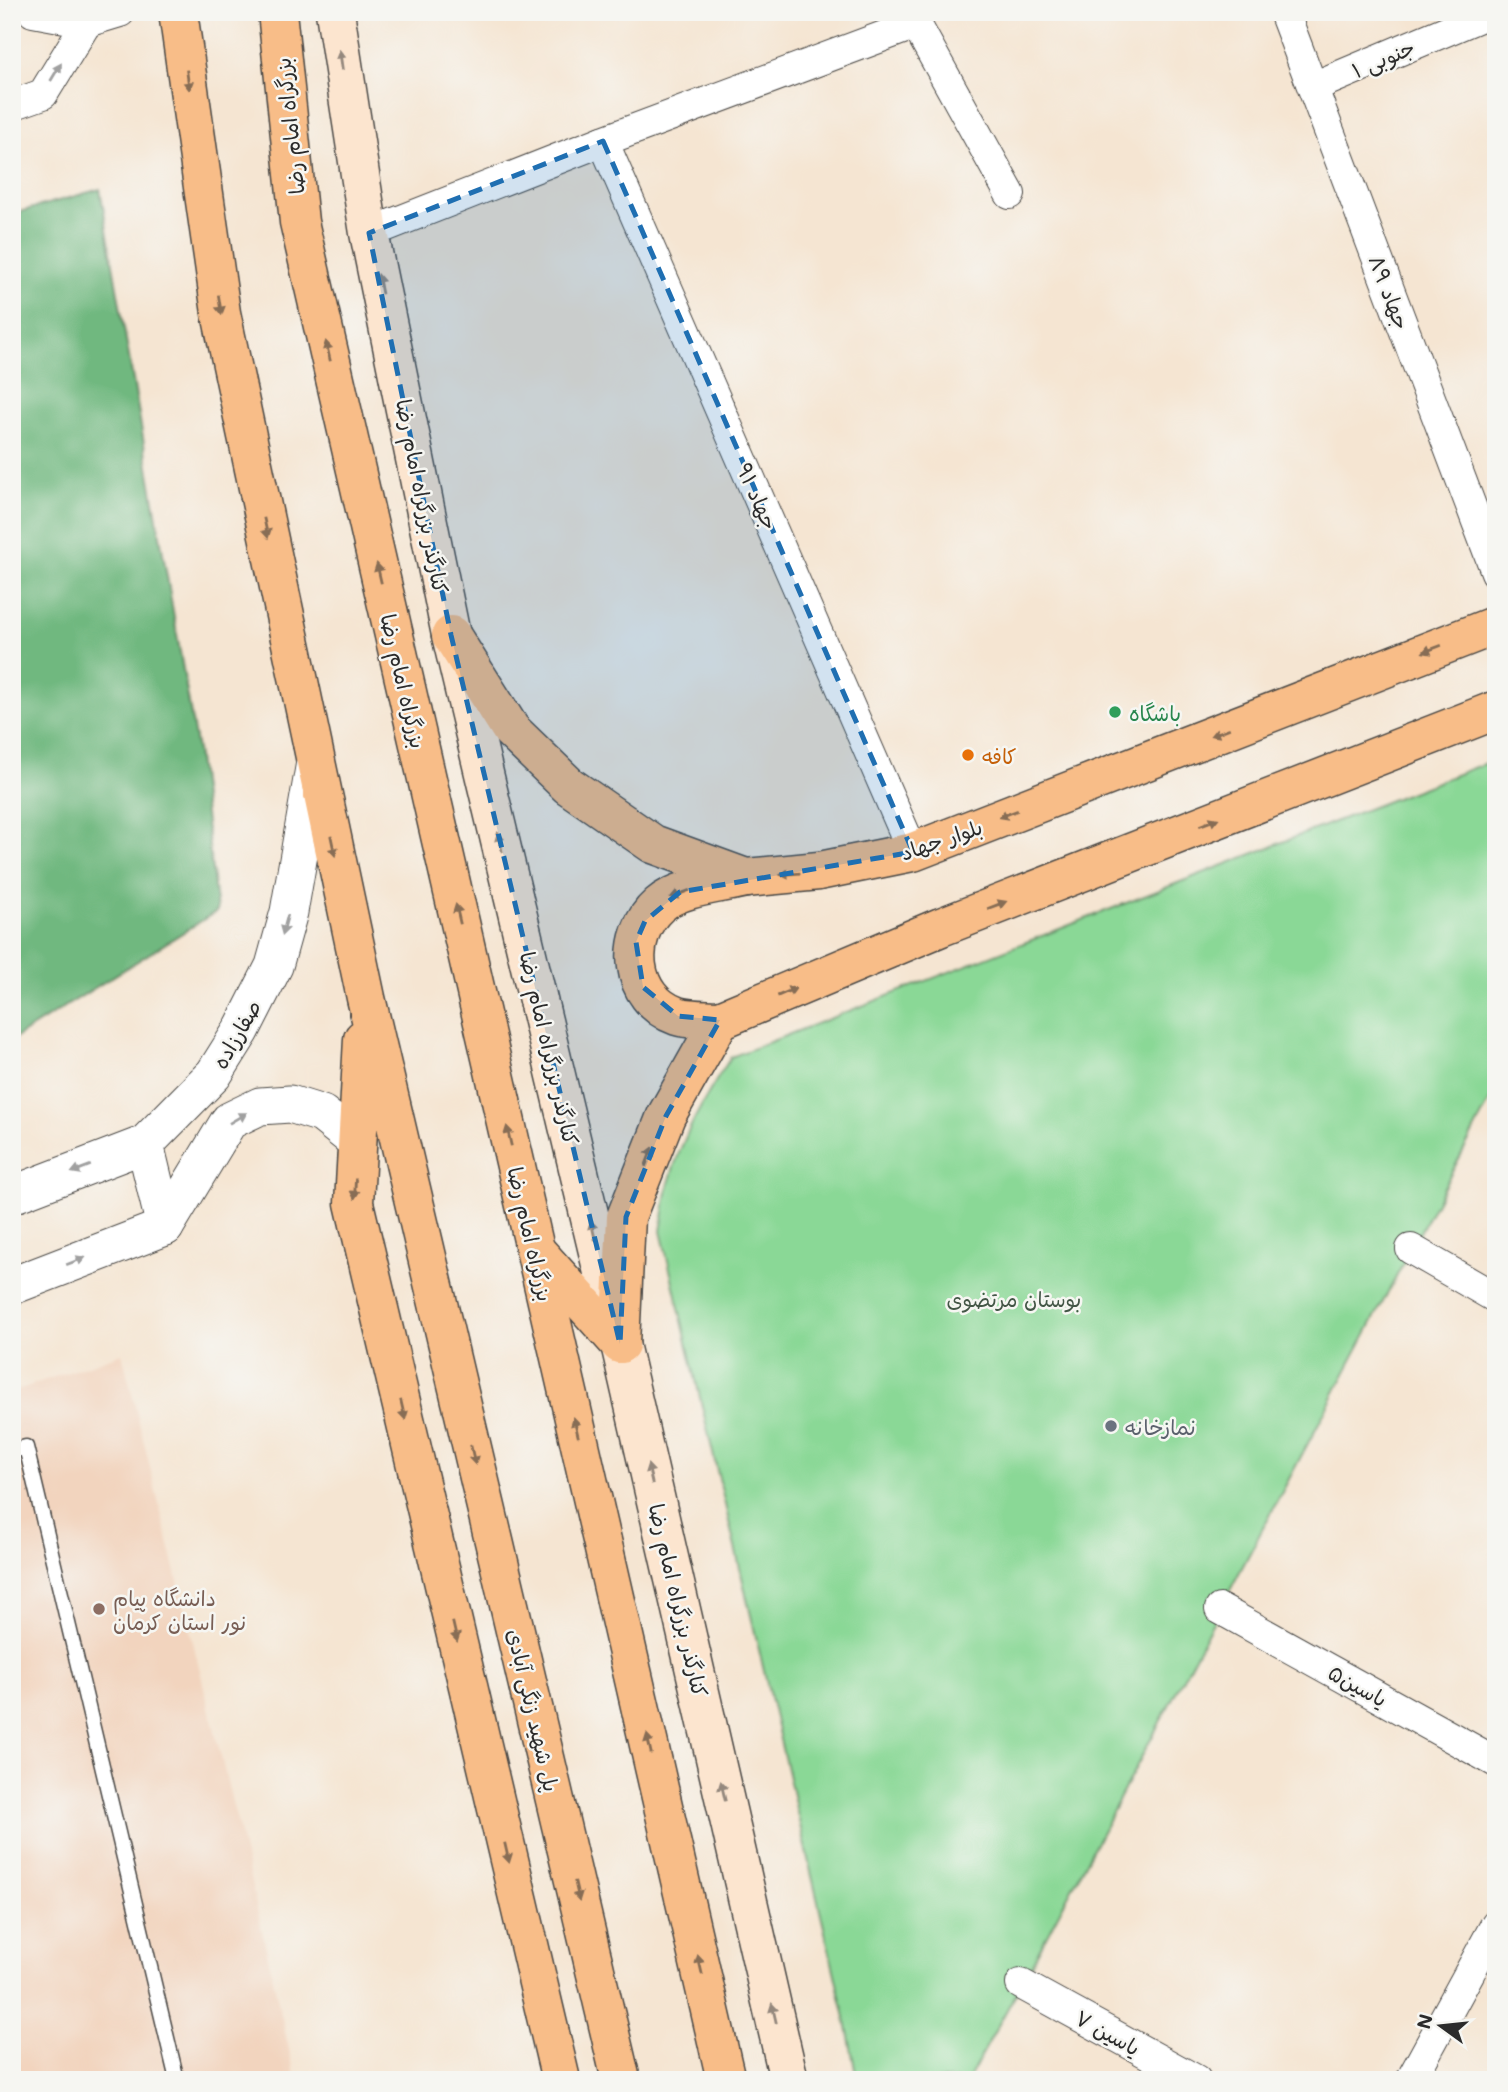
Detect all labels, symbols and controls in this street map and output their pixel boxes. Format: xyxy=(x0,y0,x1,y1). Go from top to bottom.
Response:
street label: ۱ جنوبی xyxy=(1347,33,1419,85)
one-way arrow xyxy=(335,49,346,71)
street label: بزرگراه امام رضا xyxy=(268,56,314,196)
one-way arrow xyxy=(50,63,63,82)
one-way arrow xyxy=(183,69,194,91)
street label: جهاد ۸۹ xyxy=(1364,251,1416,333)
one-way arrow xyxy=(374,273,385,295)
one-way arrow xyxy=(215,294,226,316)
one-way arrow xyxy=(323,340,334,362)
street label: کنارگذر بزرگراه امام رضا xyxy=(387,396,455,596)
street label: جهاد ۹۱ xyxy=(731,458,785,534)
one-way arrow xyxy=(261,517,272,539)
one-way arrow xyxy=(374,562,385,584)
street label: بزرگراه امام رضا xyxy=(372,611,433,752)
one-way arrow xyxy=(1422,644,1443,655)
place label: باشگاه xyxy=(1129,699,1181,727)
marker: باشگاه xyxy=(1107,704,1123,720)
one-way arrow xyxy=(1210,726,1231,737)
place label: کافه xyxy=(982,742,1017,769)
marker: کافه xyxy=(960,747,976,763)
one-way arrow xyxy=(998,809,1019,820)
street label: بلوار جهاد xyxy=(896,812,986,867)
one-way arrow xyxy=(1199,817,1220,828)
one-way arrow xyxy=(494,830,505,852)
one-way arrow xyxy=(328,835,339,857)
one-way arrow xyxy=(779,869,801,880)
one-way arrow xyxy=(670,889,691,900)
one-way arrow xyxy=(987,899,1008,910)
one-way arrow xyxy=(452,903,463,925)
one-way arrow xyxy=(279,915,290,937)
street label: کنارگذر بزرگراه امام رضا xyxy=(511,949,585,1148)
one-way arrow xyxy=(777,986,798,997)
street label: صفارزاده xyxy=(206,995,266,1073)
one-way arrow xyxy=(228,1112,247,1125)
one-way arrow xyxy=(503,1125,514,1147)
one-way arrow xyxy=(644,1147,655,1168)
one-way arrow xyxy=(71,1163,92,1174)
street label: بزرگراه امام رضا xyxy=(499,1164,560,1305)
one-way arrow xyxy=(349,1178,360,1200)
one-way arrow xyxy=(587,1218,598,1240)
one-way arrow xyxy=(65,1256,86,1267)
park label: بوستان مرتضوی xyxy=(947,1285,1081,1313)
one-way arrow xyxy=(398,1399,409,1421)
place label: نمازخانه xyxy=(1125,1413,1196,1440)
one-way arrow xyxy=(570,1415,581,1437)
marker: نمازخانه xyxy=(1103,1418,1119,1434)
one-way arrow xyxy=(468,1444,479,1466)
one-way arrow xyxy=(645,1463,656,1485)
street label: کنارگذر بزرگراه امام رضا xyxy=(640,1501,714,1700)
place label: دانشگاه پیام نور استان کرمان xyxy=(113,1584,246,1636)
marker: دانشگاه پیام نور استان کرمان xyxy=(91,1601,107,1617)
one-way arrow xyxy=(450,1621,461,1643)
street label: پل شهید زنگی آبادی xyxy=(500,1626,566,1794)
street label: یاسین۵ xyxy=(1324,1658,1392,1712)
one-way arrow xyxy=(643,1733,654,1755)
one-way arrow xyxy=(717,1780,728,1802)
one-way arrow xyxy=(502,1842,513,1864)
one-way arrow xyxy=(571,1880,582,1902)
one-way arrow xyxy=(694,1954,705,1976)
north arrow xyxy=(1406,1990,1476,2060)
one-way arrow xyxy=(768,2002,779,2024)
street label: یاسین ۷ xyxy=(1071,2003,1145,2061)
text: N xyxy=(1410,2011,1438,2032)

